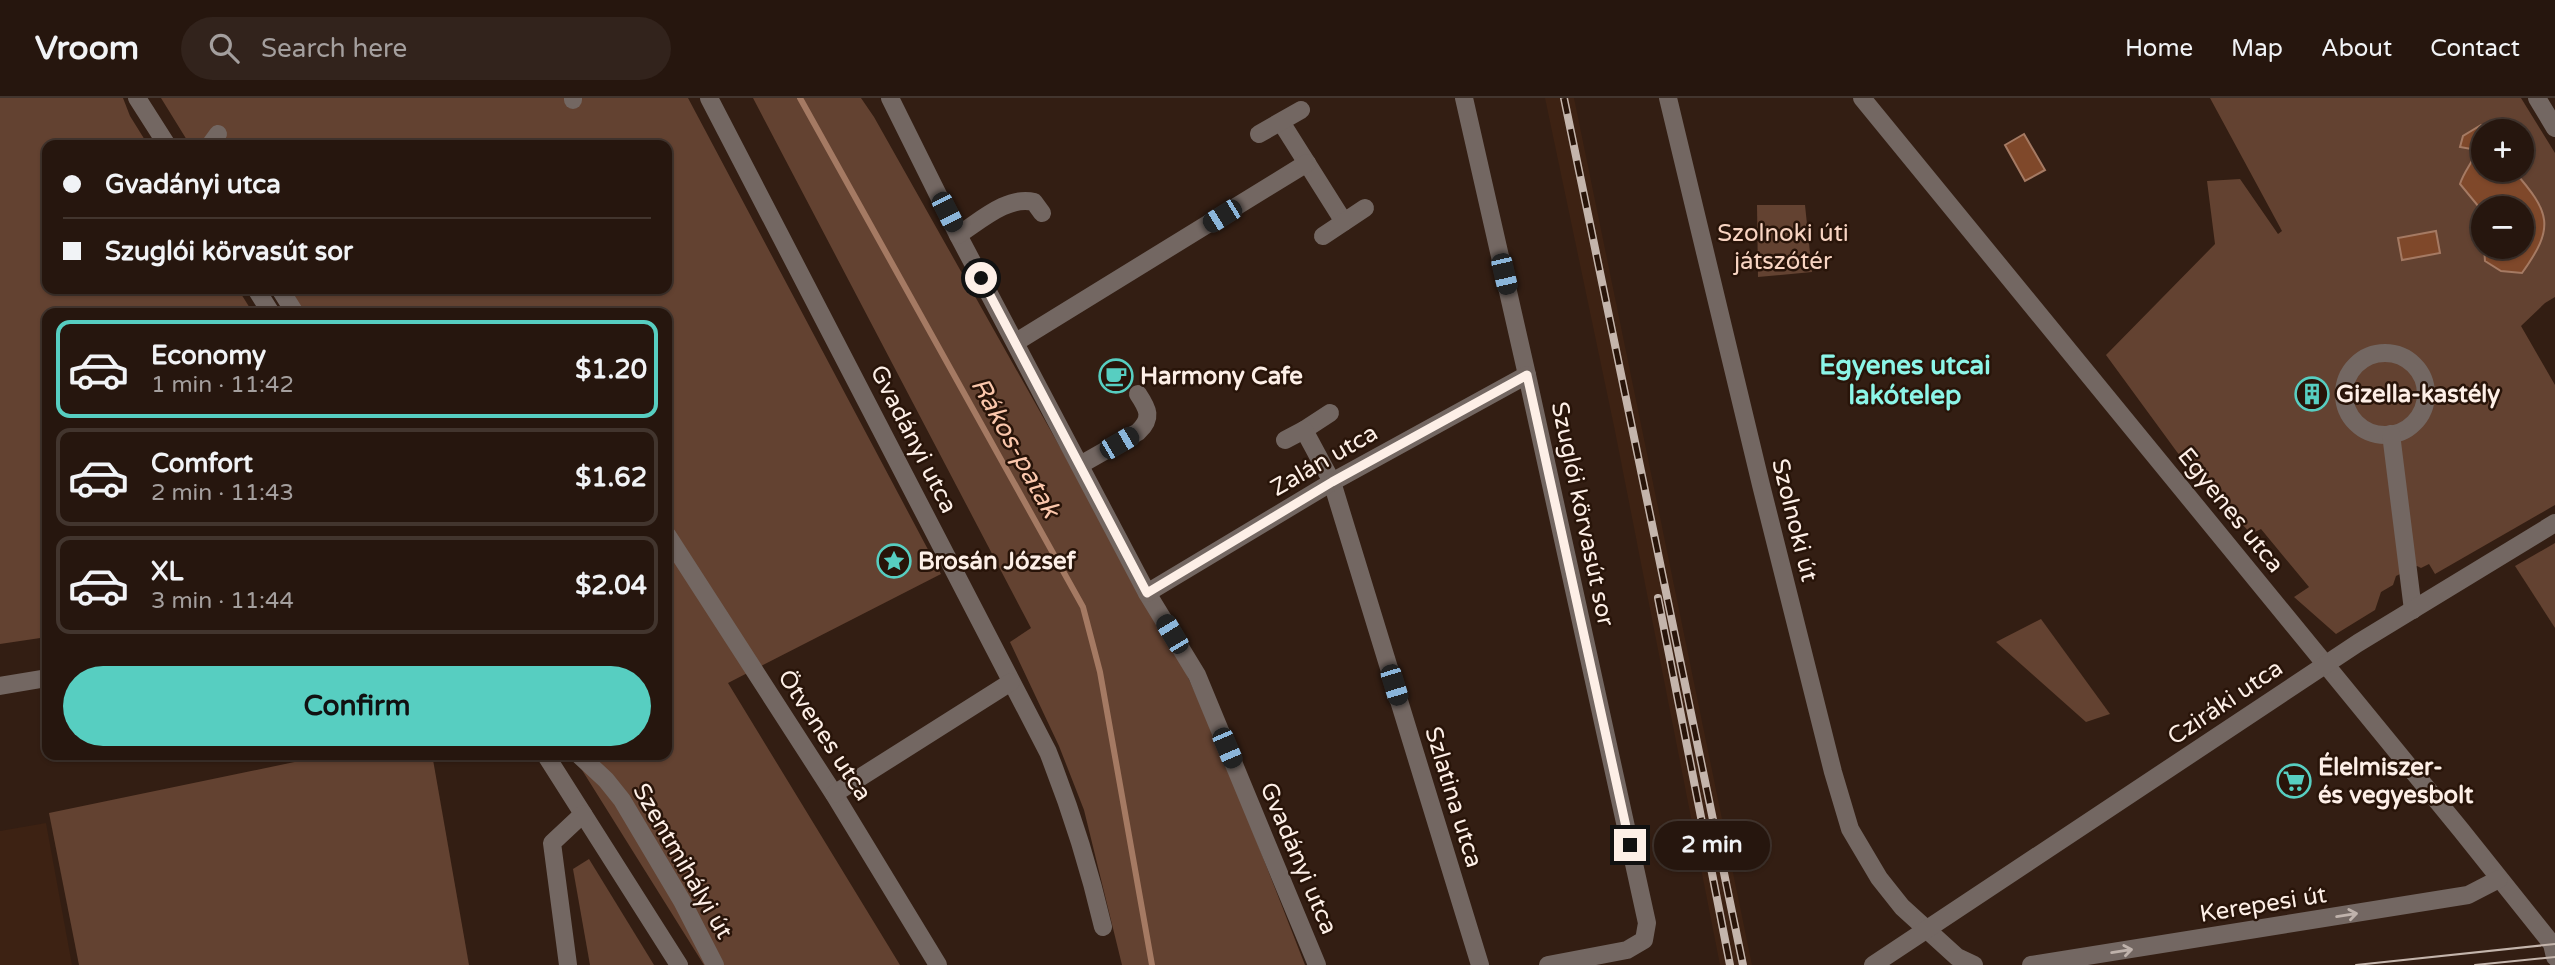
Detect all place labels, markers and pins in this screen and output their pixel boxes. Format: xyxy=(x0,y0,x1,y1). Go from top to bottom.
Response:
cafe icon: Harmony Cafe xyxy=(1097,357,1135,395)
place label: Harmony Cafe xyxy=(1140,362,1303,391)
building icon: Gizella-kastély xyxy=(2293,375,2331,413)
place label: Gizella-kastély xyxy=(2336,380,2500,409)
place icon: Brosán József xyxy=(875,542,913,580)
place label: Brosán József xyxy=(918,547,1077,576)
place label: Élelmiszer- és vegyesbolt xyxy=(2318,752,2474,810)
supermarket icon: Élelmiszer- és vegyesbolt xyxy=(2275,762,2313,800)

